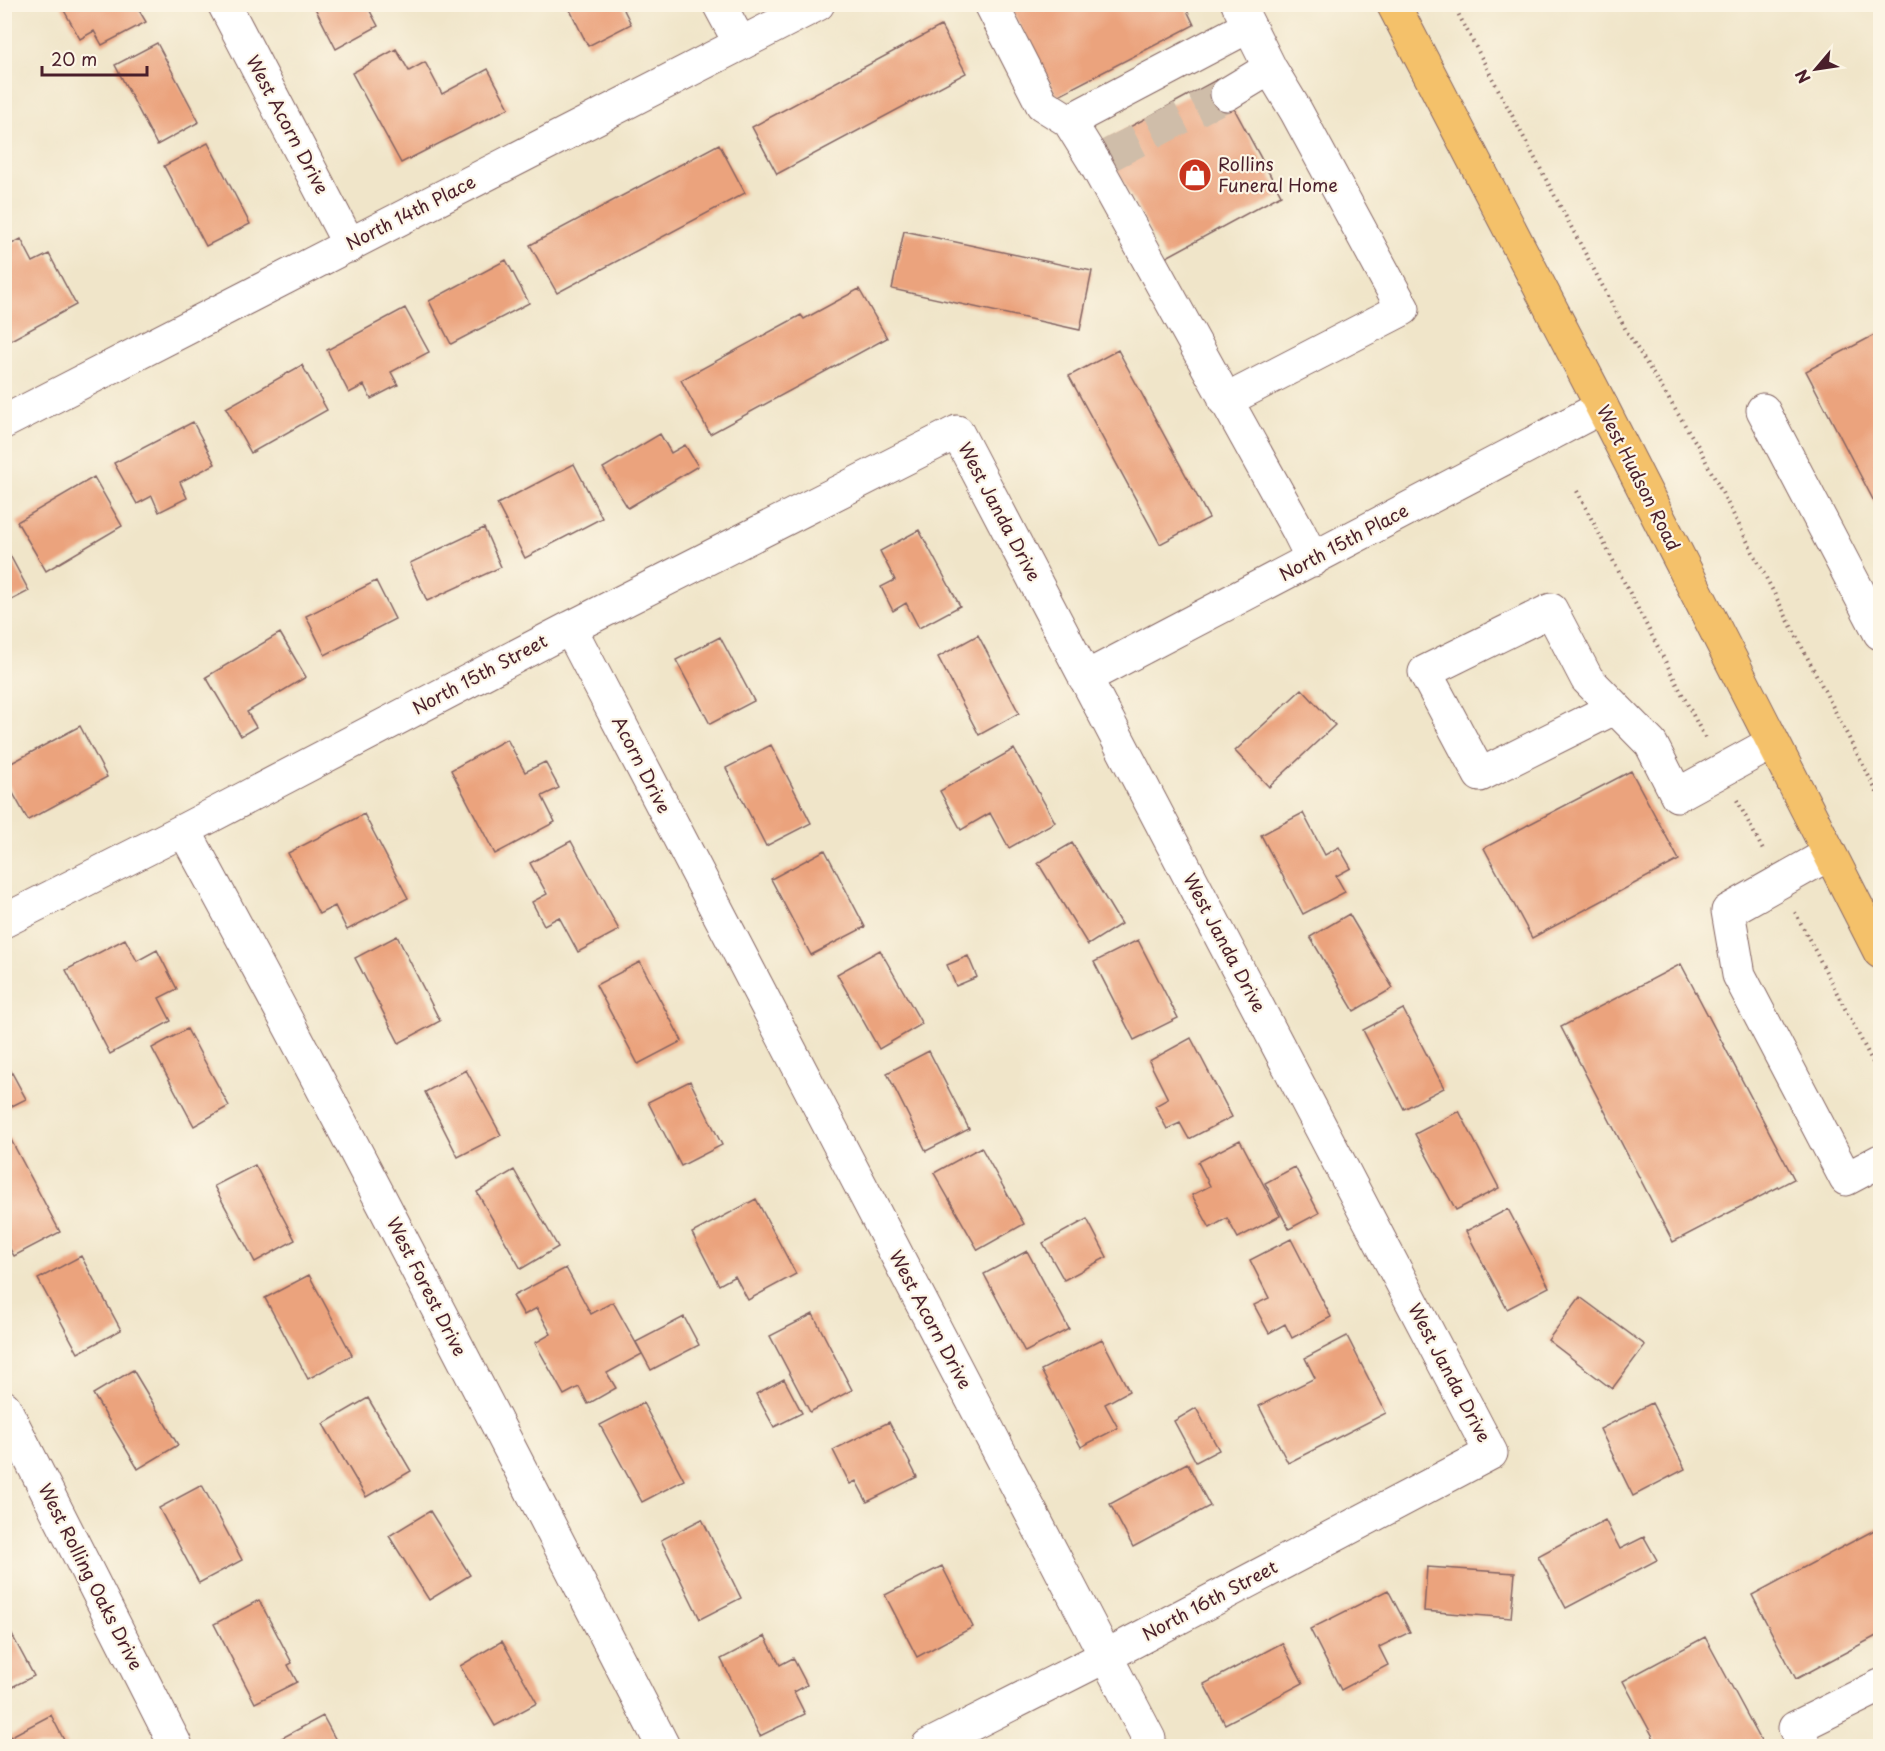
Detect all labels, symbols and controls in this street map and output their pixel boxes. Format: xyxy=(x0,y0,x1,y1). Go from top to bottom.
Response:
scale bar xyxy=(42,39,147,77)
north arrow xyxy=(1786,39,1846,99)
text: 20 m xyxy=(51,45,97,72)
street label: West Acorn Drive xyxy=(240,50,336,199)
text: N xyxy=(1788,65,1816,88)
place label: Rollins Funeral Home xyxy=(1218,150,1338,198)
shop icon: Rollins Funeral Home xyxy=(1177,157,1213,193)
street label: North 14th Place xyxy=(341,167,480,256)
street label: West Hudson Road xyxy=(1591,400,1688,555)
street label: West Janda Drive xyxy=(952,437,1049,586)
street label: North 15th Place xyxy=(1274,496,1413,587)
street label: North 15th Street xyxy=(407,627,552,721)
street label: Acorn Drive xyxy=(606,711,678,818)
street label: West Janda Drive xyxy=(1177,868,1274,1017)
street label: West Forest Drive xyxy=(381,1212,474,1361)
street label: West Acorn Drive xyxy=(883,1245,979,1394)
street label: West Janda Drive xyxy=(1402,1298,1499,1447)
street label: West Rolling Oaks Drive xyxy=(32,1478,150,1675)
street label: North 16th Street xyxy=(1137,1553,1282,1647)

